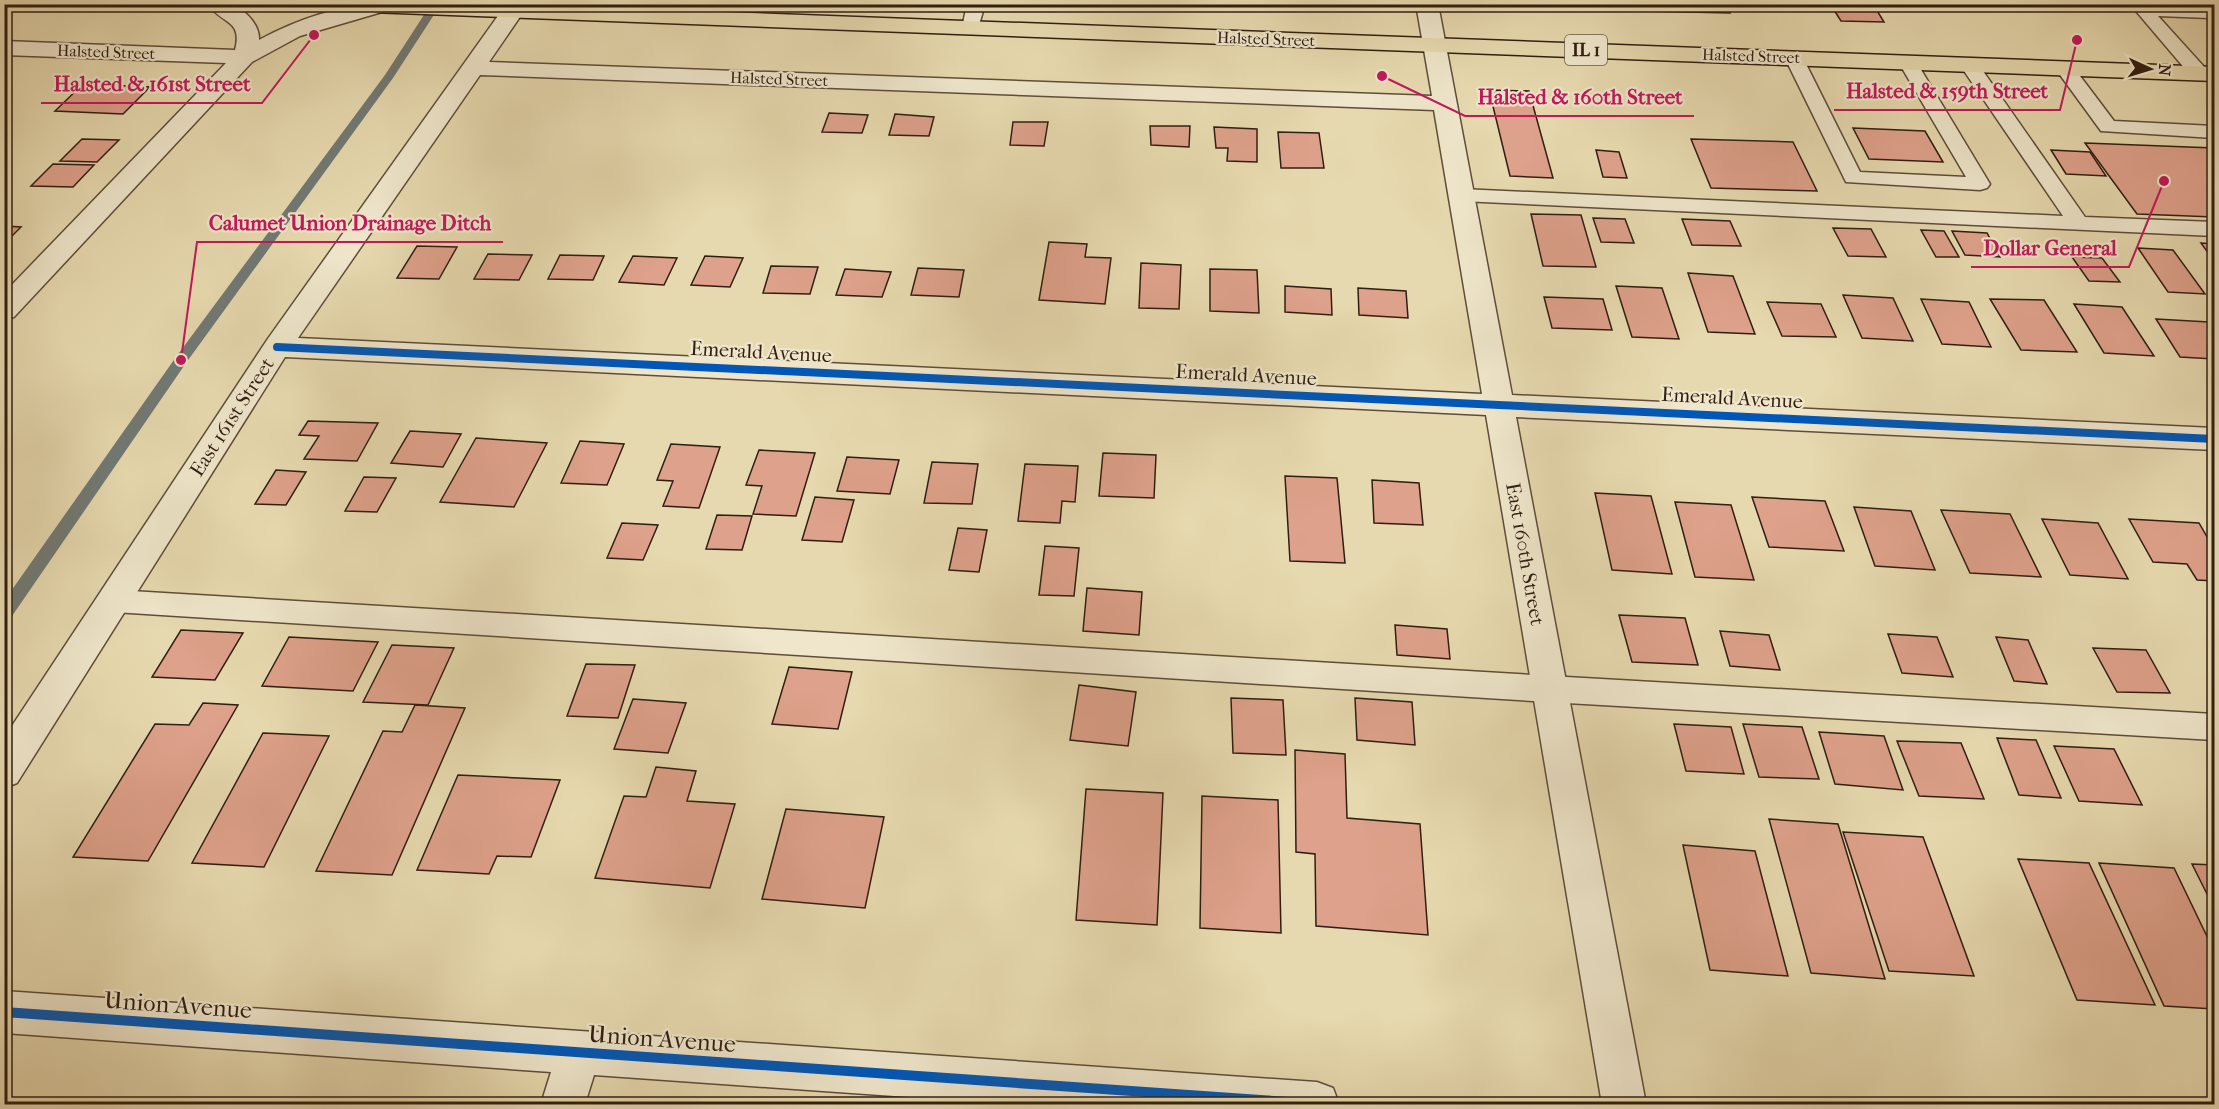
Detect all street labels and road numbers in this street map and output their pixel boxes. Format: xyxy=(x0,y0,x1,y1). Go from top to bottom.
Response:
street label: Halsted Street xyxy=(1217,28,1316,50)
road number: IL 1 xyxy=(1565,35,1607,65)
street label: Halsted Street xyxy=(57,41,156,63)
street label: Halsted Street xyxy=(1702,45,1801,67)
street label: Halsted Street xyxy=(730,68,829,90)
street label: Emerald Avenue xyxy=(690,337,832,367)
street label: East 161st Street xyxy=(185,353,279,481)
street label: Emerald Avenue xyxy=(1175,360,1317,390)
street label: Emerald Avenue xyxy=(1661,383,1803,413)
street label: East 160th Street xyxy=(1501,481,1549,627)
street label: Union Avenue xyxy=(103,986,253,1024)
street label: Union Avenue xyxy=(587,1020,737,1058)

